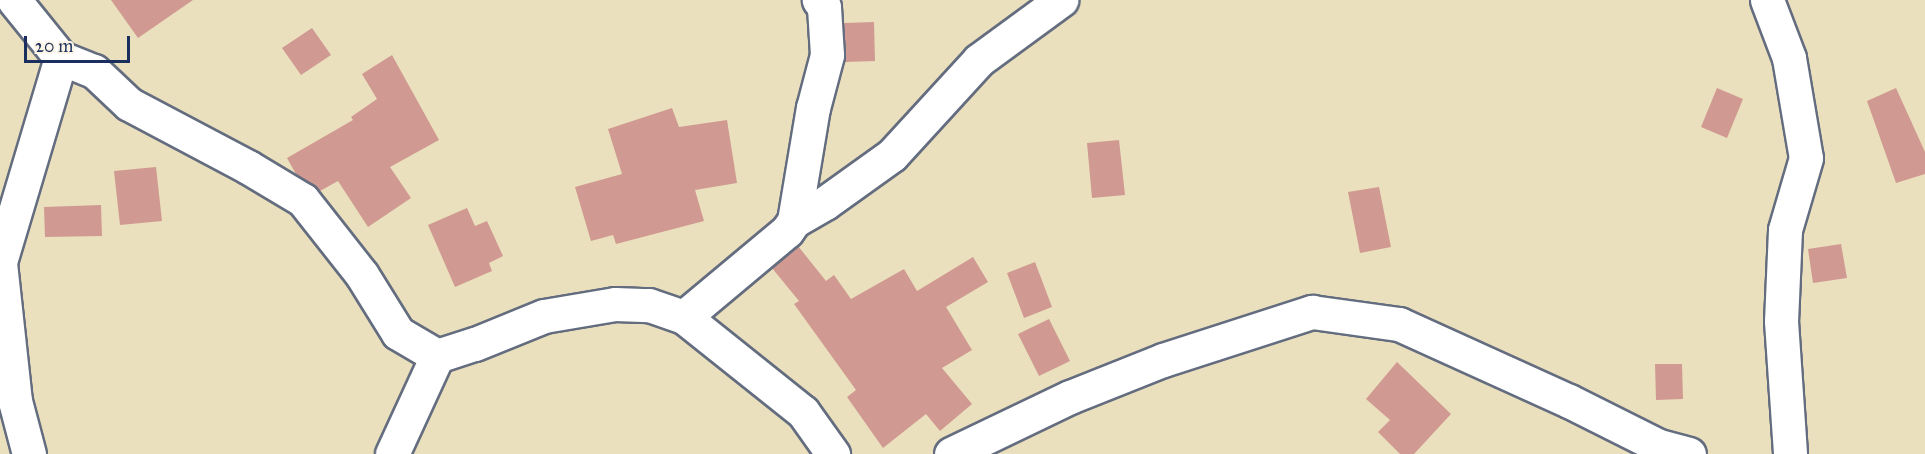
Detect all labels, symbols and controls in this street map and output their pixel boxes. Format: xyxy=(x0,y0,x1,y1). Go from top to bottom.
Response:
scale bar xyxy=(27,24,134,62)
text: 20 m xyxy=(35,35,73,57)

